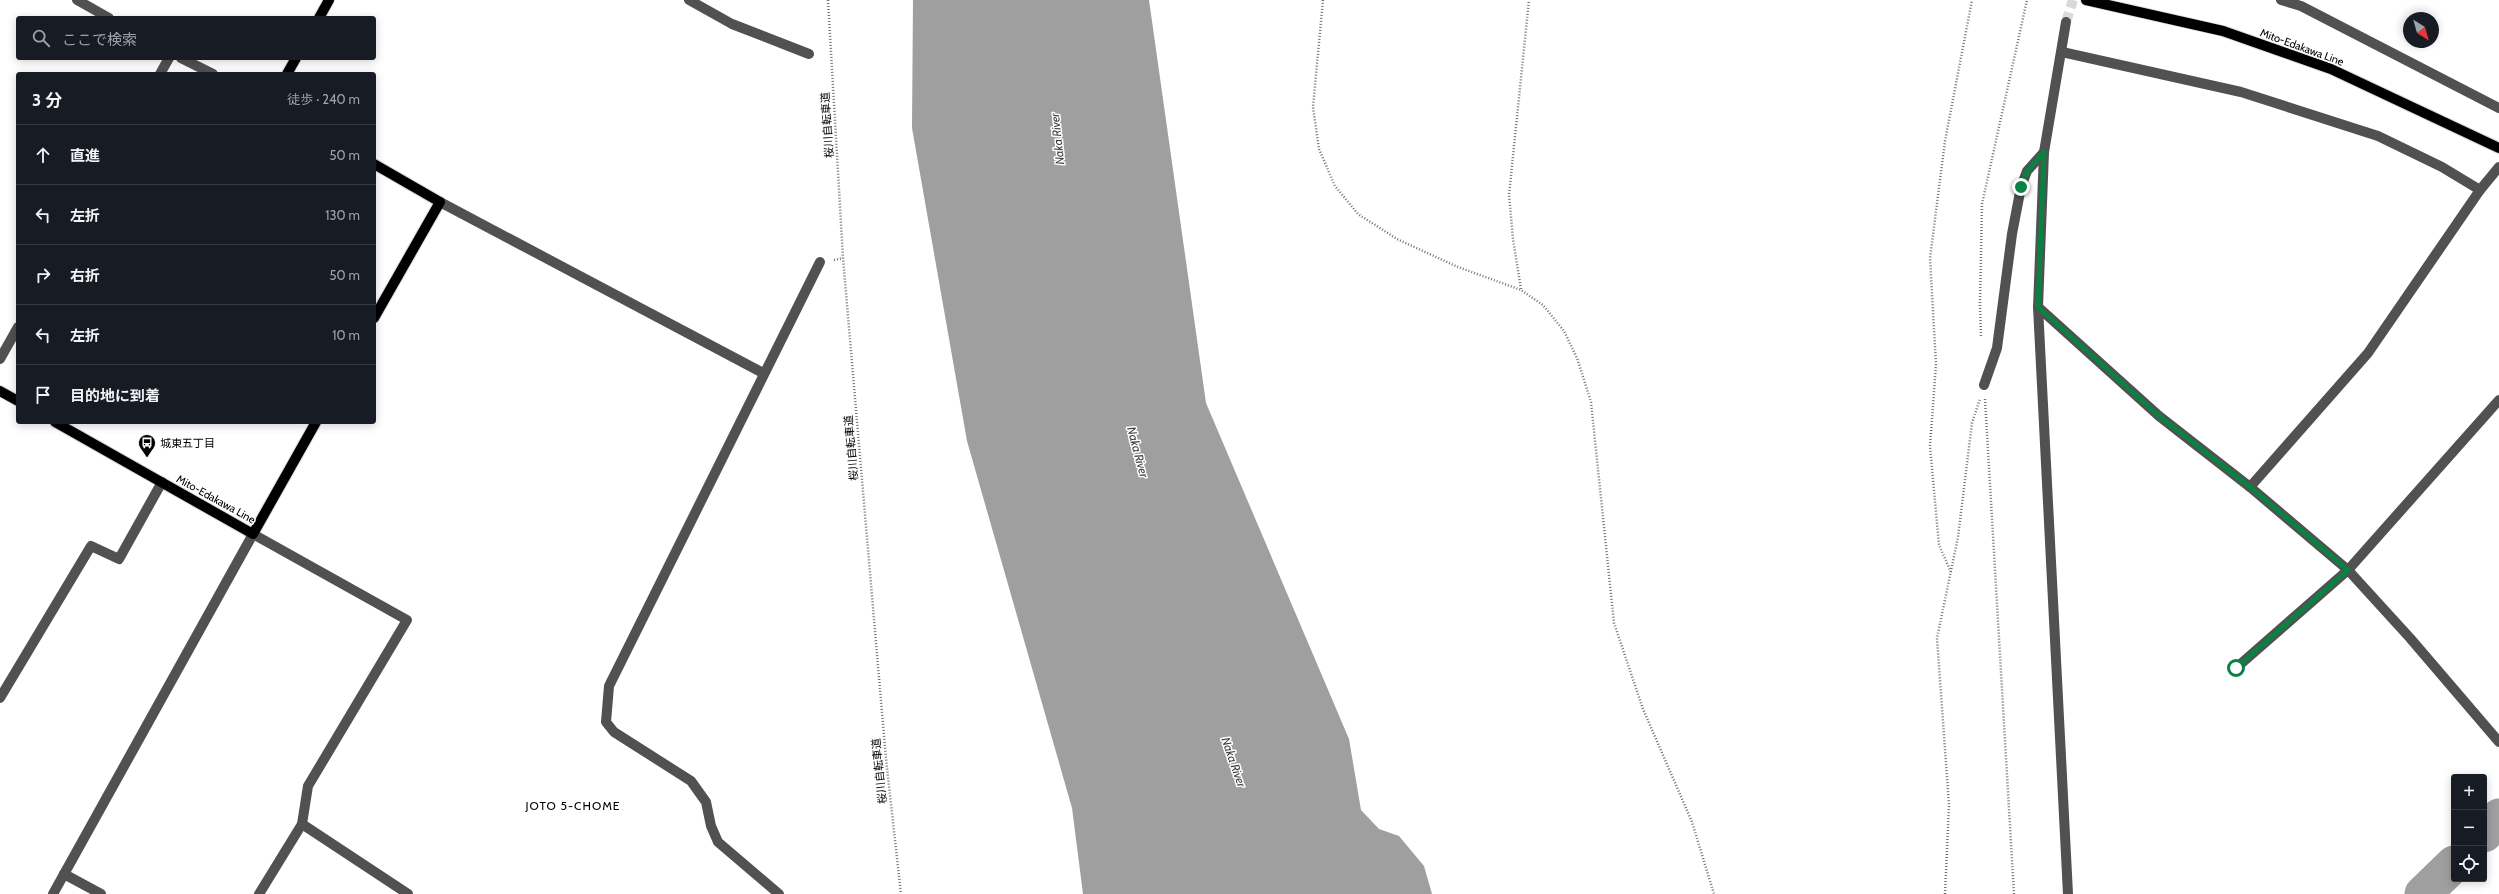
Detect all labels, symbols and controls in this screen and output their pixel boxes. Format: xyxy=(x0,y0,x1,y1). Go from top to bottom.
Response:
north arrow xyxy=(2403,12,2439,48)
search box xyxy=(16,16,376,60)
street label: Mito-Edakawa Line xyxy=(2258,25,2346,69)
icon: search xyxy=(30,27,52,49)
text: ここで検索 xyxy=(62,31,137,49)
text: 3 分 xyxy=(32,90,62,110)
text: 徒歩 · 240 m xyxy=(287,91,360,107)
street label: 桜川自転車道 xyxy=(818,92,836,158)
water label: Naka River xyxy=(1047,111,1067,166)
icon: ahead xyxy=(32,144,54,166)
text: 直進 xyxy=(70,147,100,165)
text: 50 m xyxy=(330,147,360,163)
route end xyxy=(2012,178,2030,196)
icon: left xyxy=(32,204,54,226)
text: 左折 xyxy=(70,207,100,225)
text: 130 m xyxy=(325,207,360,223)
icon: right xyxy=(32,264,54,286)
text: 右折 xyxy=(70,267,100,285)
text: 50 m xyxy=(330,267,360,283)
icon: left xyxy=(32,324,54,346)
text: 左折 xyxy=(70,327,100,345)
text: 10 m xyxy=(332,327,360,343)
icon: arrive xyxy=(32,384,54,406)
text: 目的地に到着 xyxy=(70,387,160,405)
street label: 桜川自転車道 xyxy=(841,415,861,481)
water label: Naka River xyxy=(1124,425,1152,480)
bus stop icon: 城東五丁目 xyxy=(137,433,157,458)
place label: 城東五丁目 xyxy=(160,436,215,450)
street label: Mito-Edakawa Line xyxy=(174,472,258,527)
route start xyxy=(2227,659,2245,677)
water label: Naka River xyxy=(1218,735,1250,790)
street label: 桜川自転車道 xyxy=(869,737,889,805)
map controls xyxy=(2451,774,2487,882)
button: + xyxy=(2451,774,2487,810)
district label: JOTO 5-CHOME xyxy=(524,798,621,813)
button: − xyxy=(2451,810,2487,846)
button: locate xyxy=(2451,846,2487,882)

